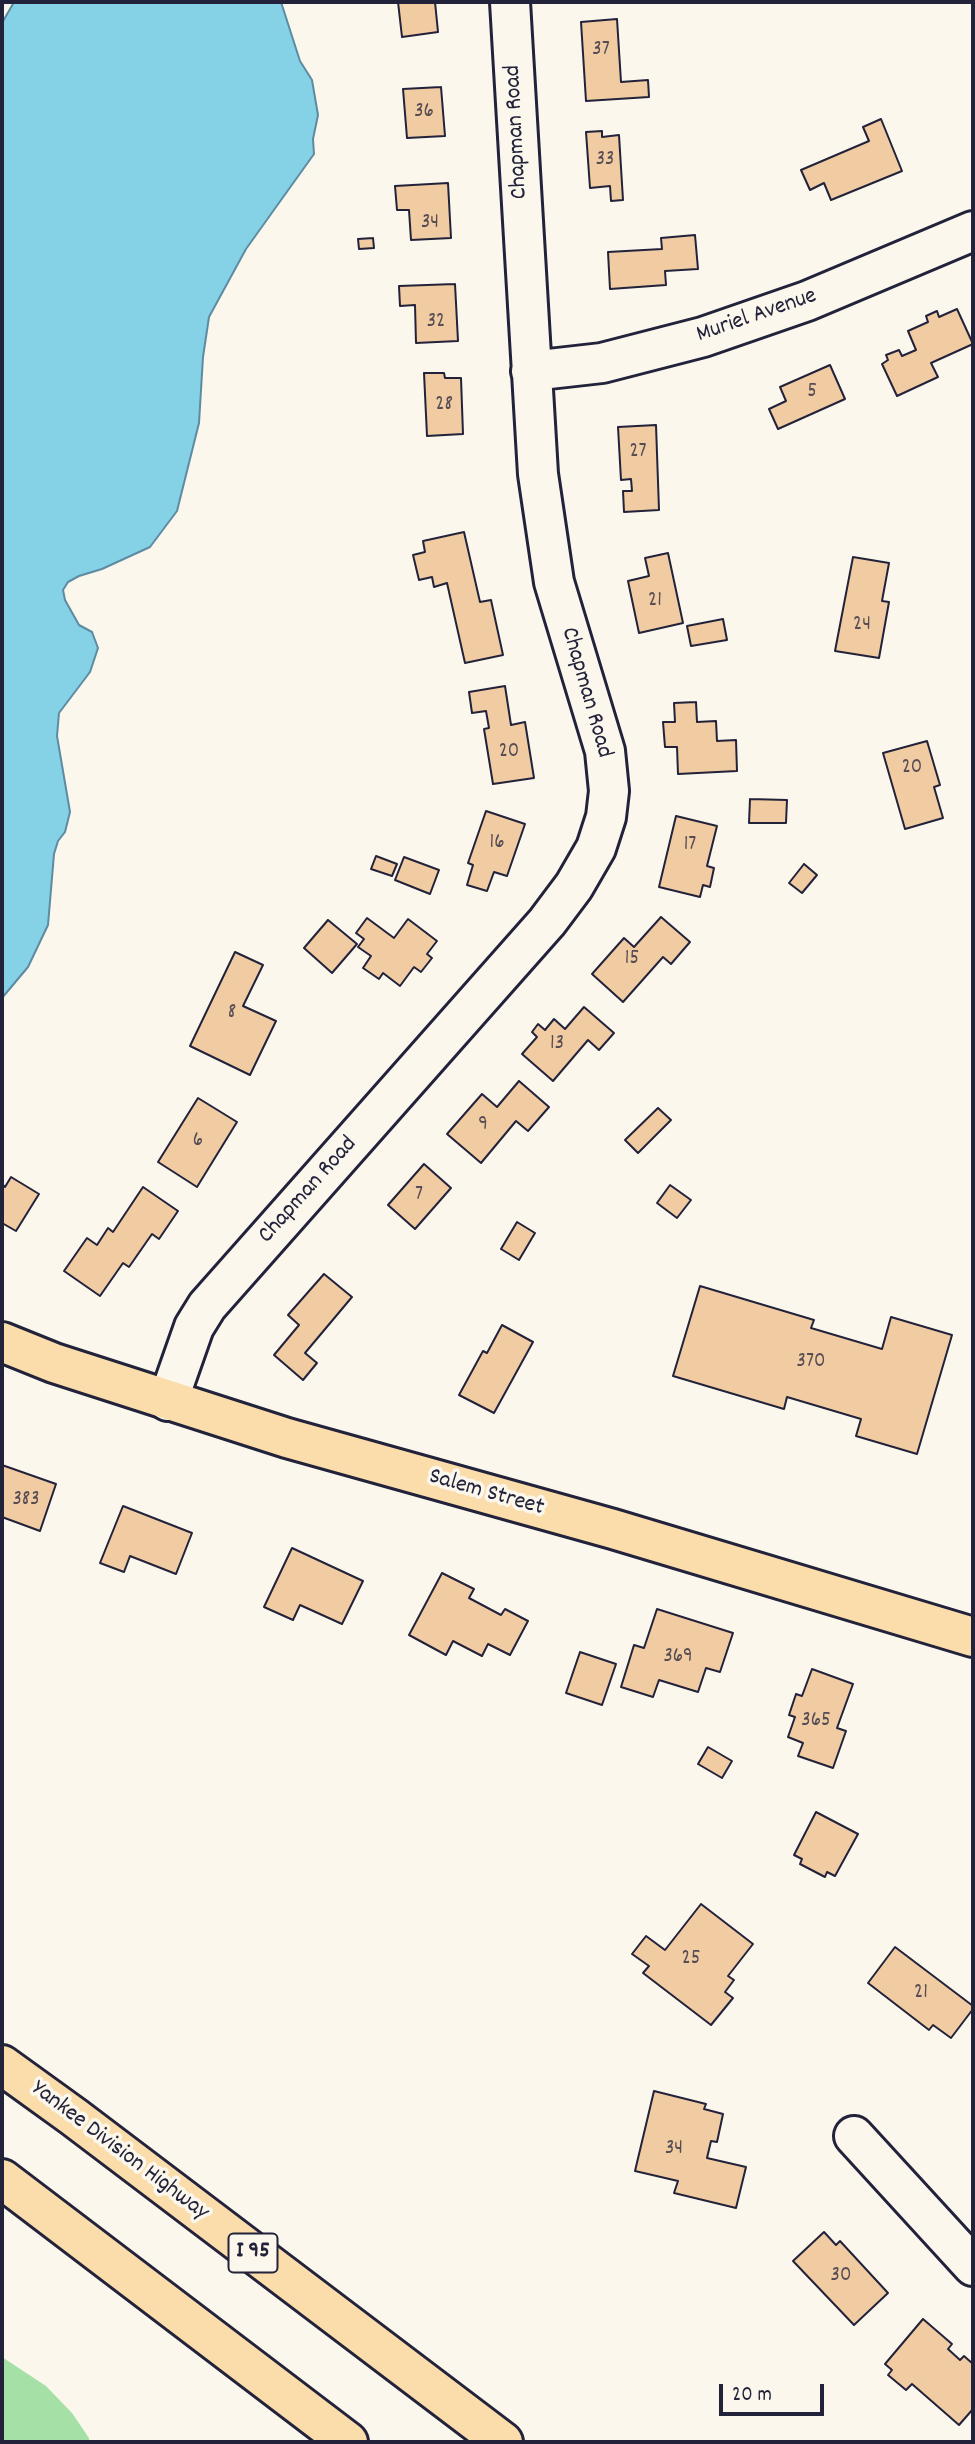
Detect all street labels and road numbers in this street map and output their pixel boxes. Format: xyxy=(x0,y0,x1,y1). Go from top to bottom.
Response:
street label: Chapman Road xyxy=(500,64,536,200)
street label: Muriel Avenue xyxy=(693,283,821,351)
street label: Chapman Road xyxy=(553,624,617,762)
street label: Chapman Road xyxy=(253,1131,365,1251)
street label: Salem Street xyxy=(425,1464,547,1524)
street label: Yankee Division Highway xyxy=(24,2076,214,2228)
road number: I 95 xyxy=(229,2234,278,2272)

